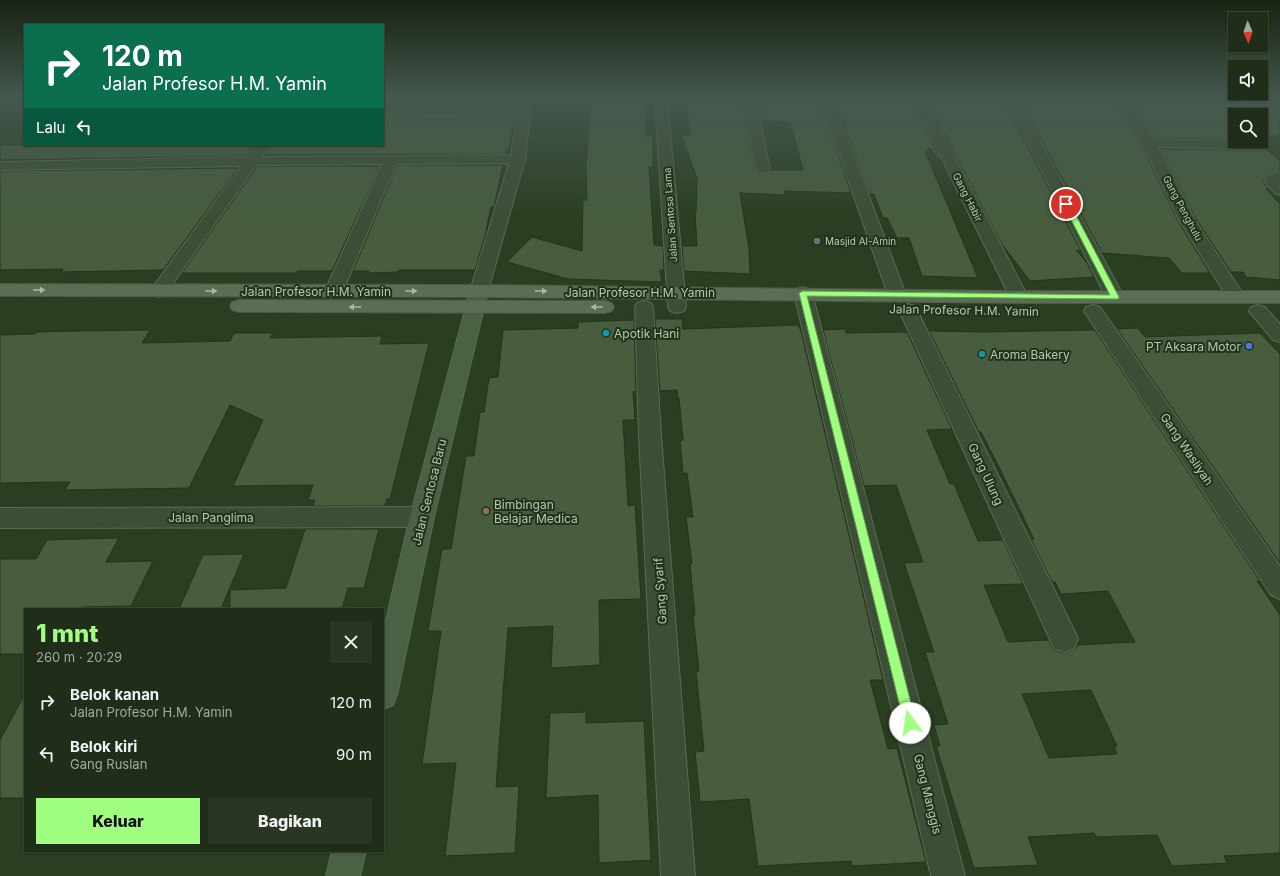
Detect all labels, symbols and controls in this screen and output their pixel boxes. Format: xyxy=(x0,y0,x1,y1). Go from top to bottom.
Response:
north arrow xyxy=(1228,12,1268,52)
map controls xyxy=(1228,12,1268,148)
text: 120 m xyxy=(102,39,183,73)
icon: right xyxy=(36,40,88,92)
button: sound xyxy=(1228,60,1268,100)
text: Jalan Profesor H.M. Yamin xyxy=(102,73,327,94)
button: search xyxy=(1228,108,1268,148)
icon: left xyxy=(73,116,95,138)
text: Lalu xyxy=(36,118,65,137)
street label: Jalan Sentosa Lama xyxy=(661,167,679,263)
street label: Gang Habir xyxy=(951,171,986,224)
street label: Gang Penghulu xyxy=(1161,173,1205,243)
pin xyxy=(1049,187,1083,221)
icon: arrive xyxy=(1055,193,1077,215)
place label: Masjid Al-Amin xyxy=(825,235,896,247)
marker: Masjid Al-Amin xyxy=(812,236,822,246)
street label: Jalan Profesor H.M. Yamin xyxy=(241,284,391,299)
street label: Jalan Profesor H.M. Yamin xyxy=(565,285,715,300)
one-way arrow xyxy=(33,287,46,293)
one-way arrow xyxy=(205,288,218,294)
one-way arrow xyxy=(405,288,418,294)
one-way arrow xyxy=(535,288,548,294)
street label: Jalan Profesor H.M. Yamin xyxy=(889,301,1039,319)
one-way arrow xyxy=(348,304,361,310)
one-way arrow xyxy=(590,304,603,310)
place label: Apotik Hani xyxy=(614,326,679,341)
marker: Apotik Hani xyxy=(601,328,611,338)
place label: PT Aksara Motor xyxy=(1146,339,1241,354)
marker: PT Aksara Motor xyxy=(1244,341,1254,351)
place label: Aroma Bakery xyxy=(990,347,1070,362)
marker: Aroma Bakery xyxy=(977,349,987,359)
street label: Gang Wasliyah xyxy=(1157,410,1217,488)
street label: Jalan Sentosa Baru xyxy=(409,437,449,547)
street label: Gang Ulung xyxy=(965,441,1007,507)
place label: Bimbingan Belajar Medica xyxy=(494,497,578,526)
marker: Bimbingan Belajar Medica xyxy=(481,506,491,516)
street label: Jalan Panglima xyxy=(168,510,254,525)
street label: Gang Syarif xyxy=(650,557,670,625)
text: 1 mnt xyxy=(36,619,99,648)
button: close xyxy=(330,621,372,663)
text: 260 m · 20:29 xyxy=(36,649,122,665)
text: Belok kanan xyxy=(70,685,159,704)
icon: right xyxy=(36,691,58,713)
text: 120 m xyxy=(330,693,372,712)
position arrow xyxy=(889,702,931,744)
text: Jalan Profesor H.M. Yamin xyxy=(70,704,232,720)
text: Belok kiri xyxy=(70,737,137,756)
icon: left xyxy=(36,743,58,765)
text: 90 m xyxy=(336,745,372,764)
street label: Gang Manggis xyxy=(911,752,945,836)
text: Gang Ruslan xyxy=(70,756,147,772)
button: Keluar xyxy=(36,798,200,844)
button: Bagikan xyxy=(208,798,372,844)

